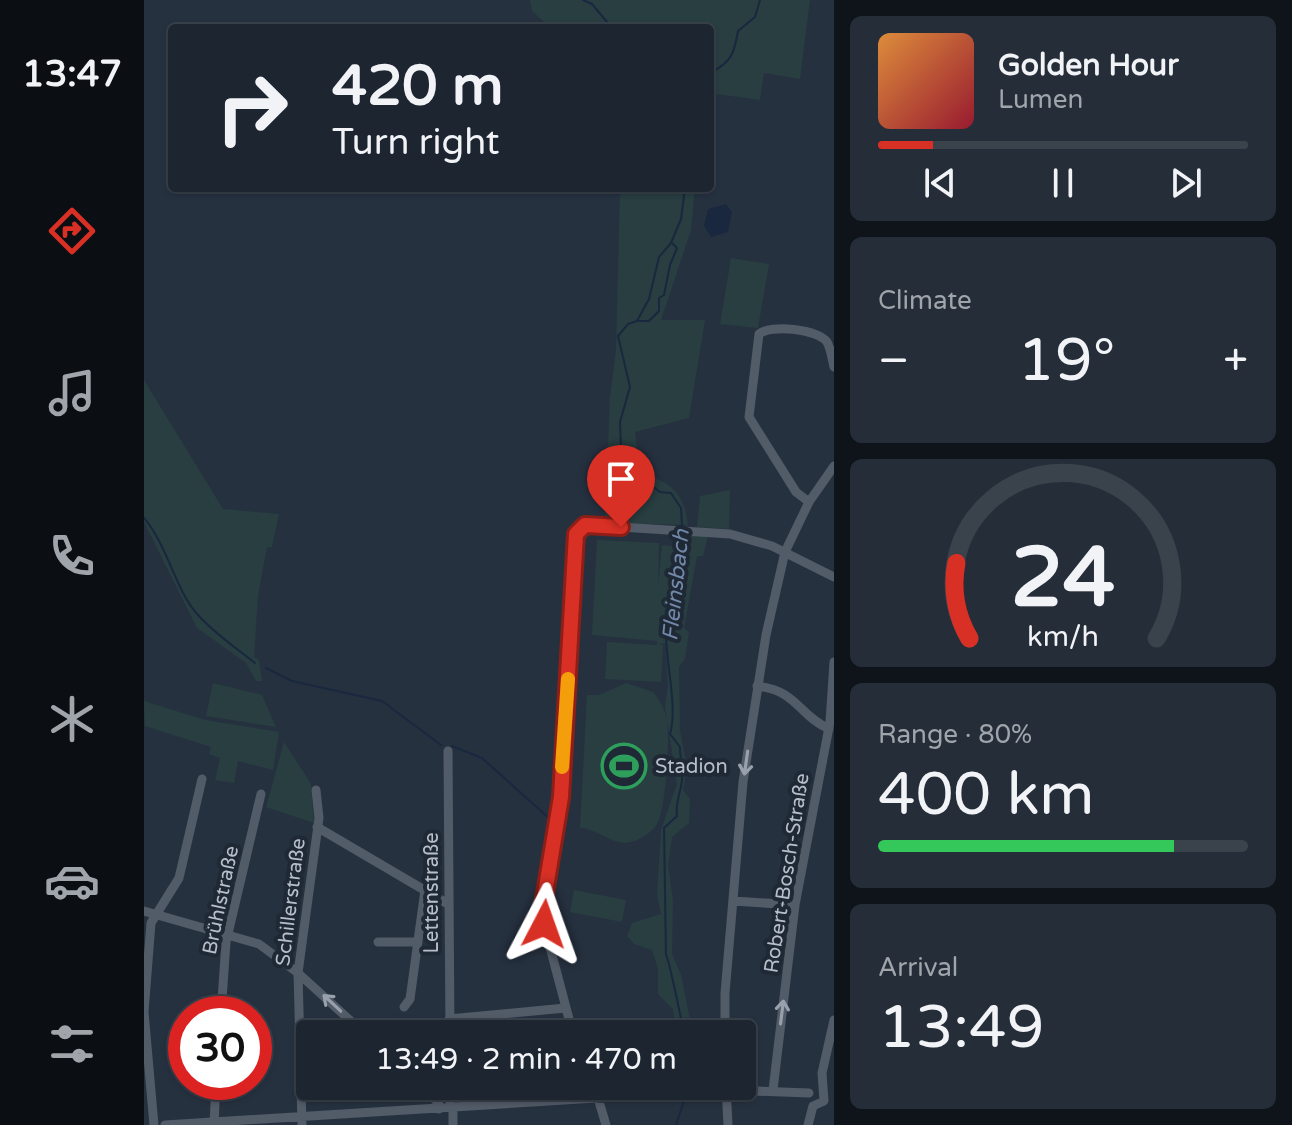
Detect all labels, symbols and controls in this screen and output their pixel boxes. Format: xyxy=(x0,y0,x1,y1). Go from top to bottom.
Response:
text: Golden Hour xyxy=(998,47,1179,84)
text: 13:47 xyxy=(22,53,122,96)
text: 420 m xyxy=(332,53,503,120)
icon: right xyxy=(200,56,304,160)
text: Lumen xyxy=(998,84,1083,115)
text: Turn right xyxy=(332,121,499,164)
icon: previous xyxy=(918,161,962,205)
icon: pause xyxy=(1041,161,1085,205)
icon: next xyxy=(1164,161,1208,205)
icon: directions xyxy=(44,203,100,259)
text: Climate xyxy=(878,285,972,316)
text: 19° xyxy=(1017,325,1115,397)
text: − xyxy=(878,335,909,388)
text: + xyxy=(1223,335,1248,388)
icon: music xyxy=(44,365,100,421)
pin xyxy=(587,445,655,527)
icon: arrive xyxy=(599,457,643,501)
water label: Fleinsbach xyxy=(657,527,695,642)
icon: phone xyxy=(44,528,100,584)
text: 24 xyxy=(1011,528,1115,628)
text: km/h xyxy=(1027,620,1099,654)
icon: climate xyxy=(44,691,100,747)
text: Range · 80% xyxy=(878,719,1032,750)
sports icon: Stadion xyxy=(600,742,648,790)
one-way arrow xyxy=(738,750,753,776)
place label: Stadion xyxy=(655,755,728,779)
text: 400 km xyxy=(878,759,1094,831)
street label: Robert-Bosch-Straße xyxy=(759,772,815,975)
street label: Lettenstraße xyxy=(420,832,444,954)
street label: Schillerstraße xyxy=(271,837,311,967)
street label: Brühlstraße xyxy=(198,844,244,957)
icon: car xyxy=(44,853,100,909)
position arrow xyxy=(502,882,586,966)
text: Arrival xyxy=(878,952,958,983)
text: 13:49 xyxy=(878,992,1044,1064)
one-way arrow xyxy=(322,994,342,1013)
speed limit sign: 30 xyxy=(168,996,272,1100)
one-way arrow xyxy=(775,999,790,1026)
icon: filters xyxy=(44,1016,100,1072)
text: 13:49 · 2 min · 470 m xyxy=(375,1041,677,1078)

